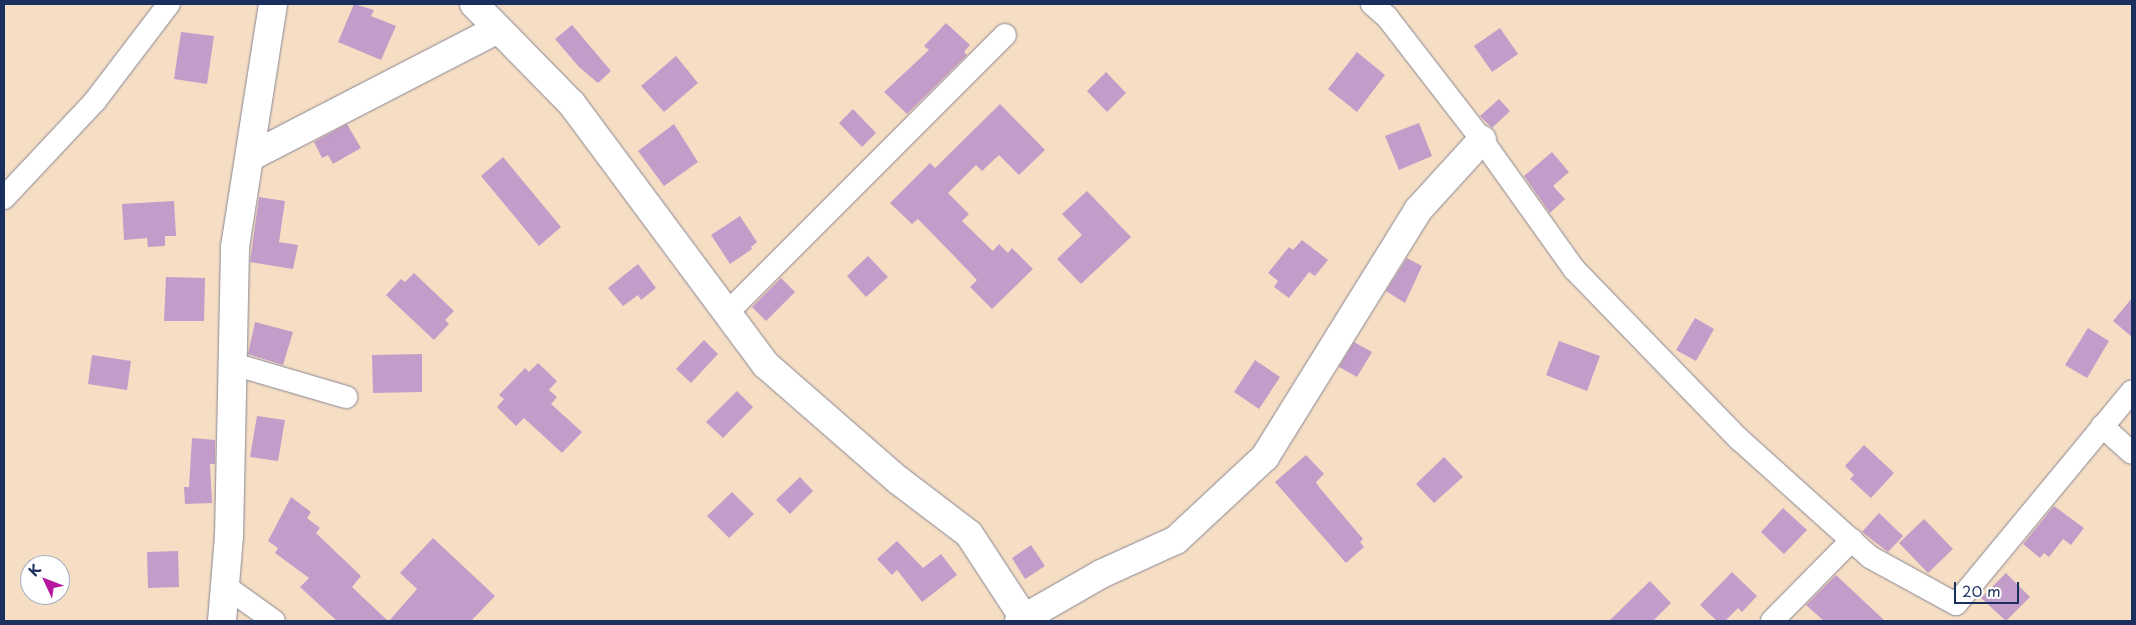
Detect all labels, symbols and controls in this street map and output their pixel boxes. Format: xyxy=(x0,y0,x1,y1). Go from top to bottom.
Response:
north arrow xyxy=(20,555,70,605)
text: K xyxy=(23,559,46,581)
scale bar xyxy=(1956,572,2021,604)
text: 20 m xyxy=(1962,579,2001,602)

